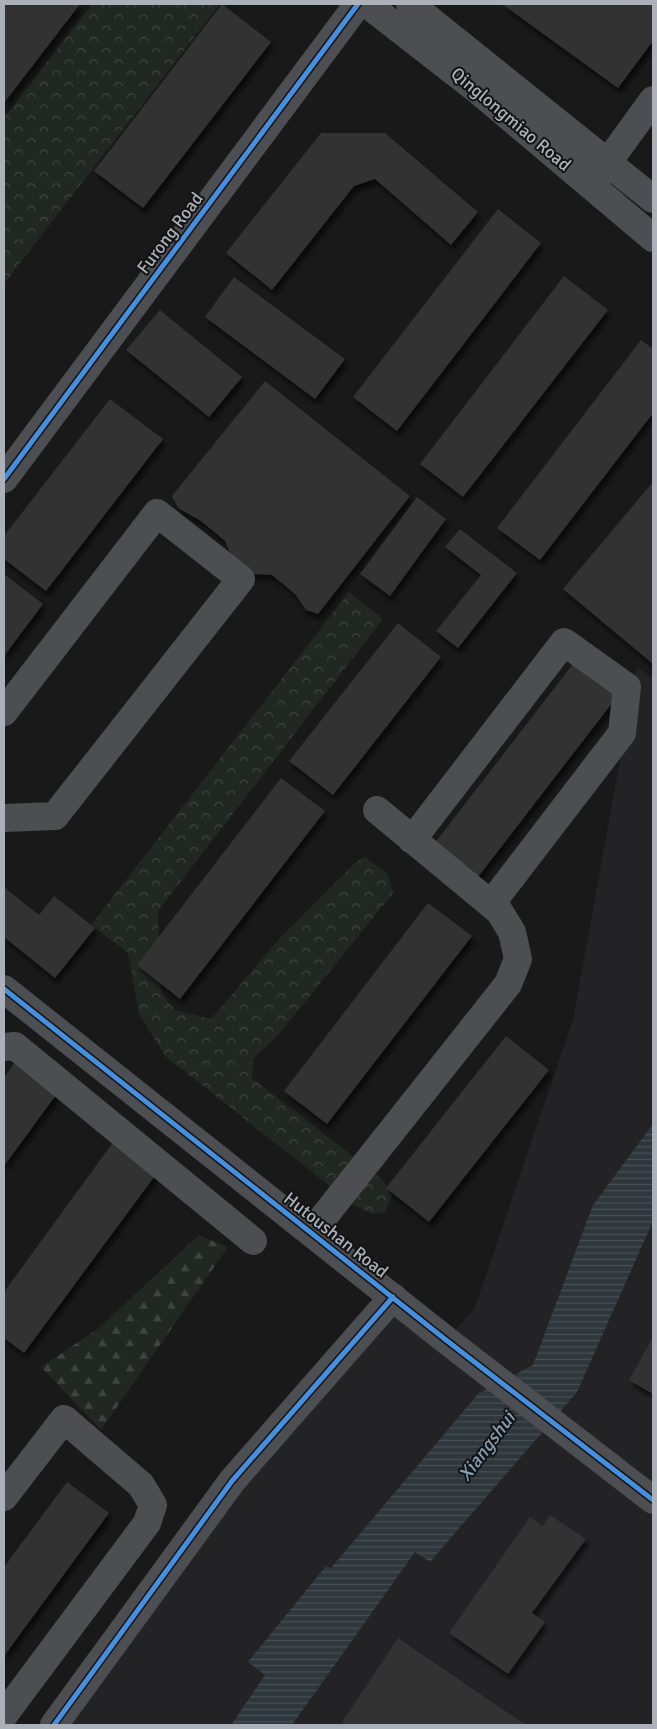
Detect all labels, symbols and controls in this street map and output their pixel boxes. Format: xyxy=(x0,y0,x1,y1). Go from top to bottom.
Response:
street label: Qinglongmiao Road xyxy=(447,62,575,176)
street label: Furong Road xyxy=(132,188,208,278)
street label: Hutoushan Road xyxy=(279,1187,393,1283)
water label: Xiangshui xyxy=(453,1406,522,1486)

